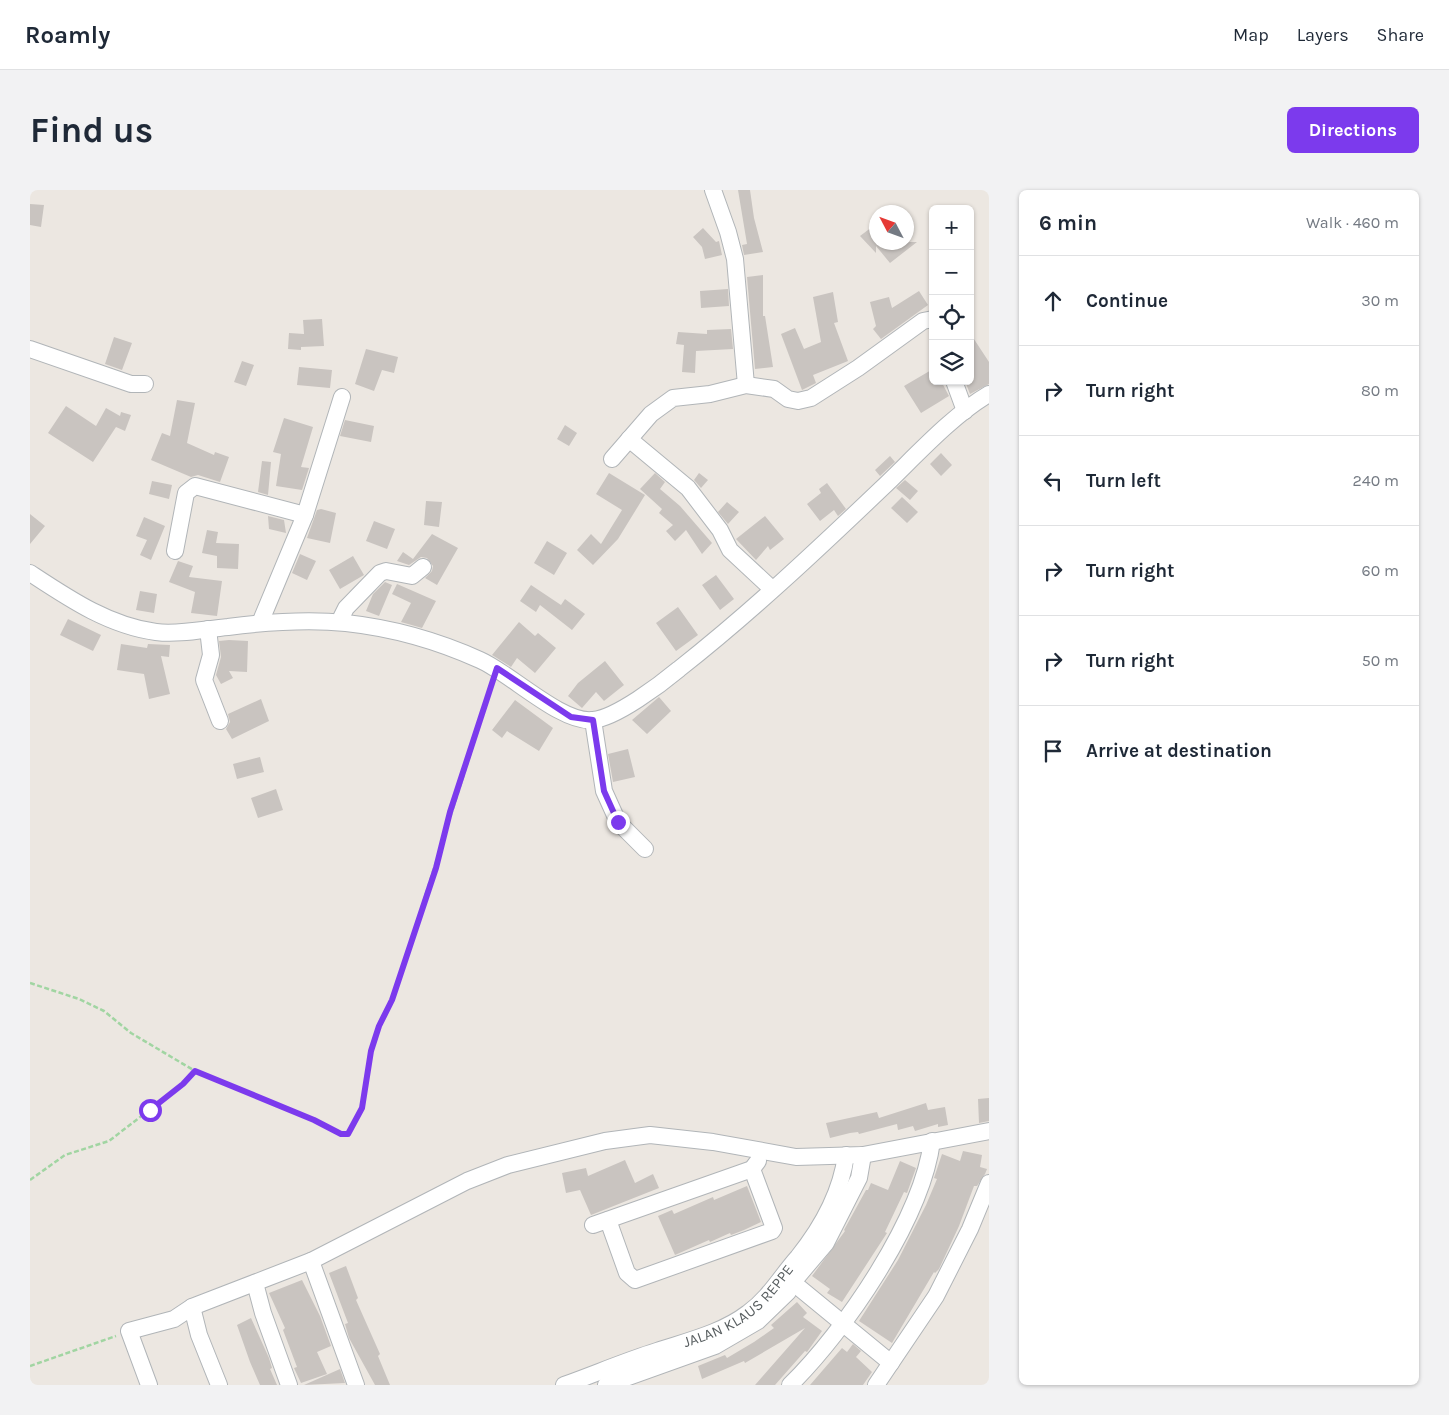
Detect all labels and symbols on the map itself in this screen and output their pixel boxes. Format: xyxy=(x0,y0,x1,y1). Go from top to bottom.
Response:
north arrow xyxy=(869,205,914,250)
route end xyxy=(607,811,630,834)
route start xyxy=(139,1099,162,1122)
street label: JALAN KLAUS REPPE xyxy=(681,1261,797,1351)

